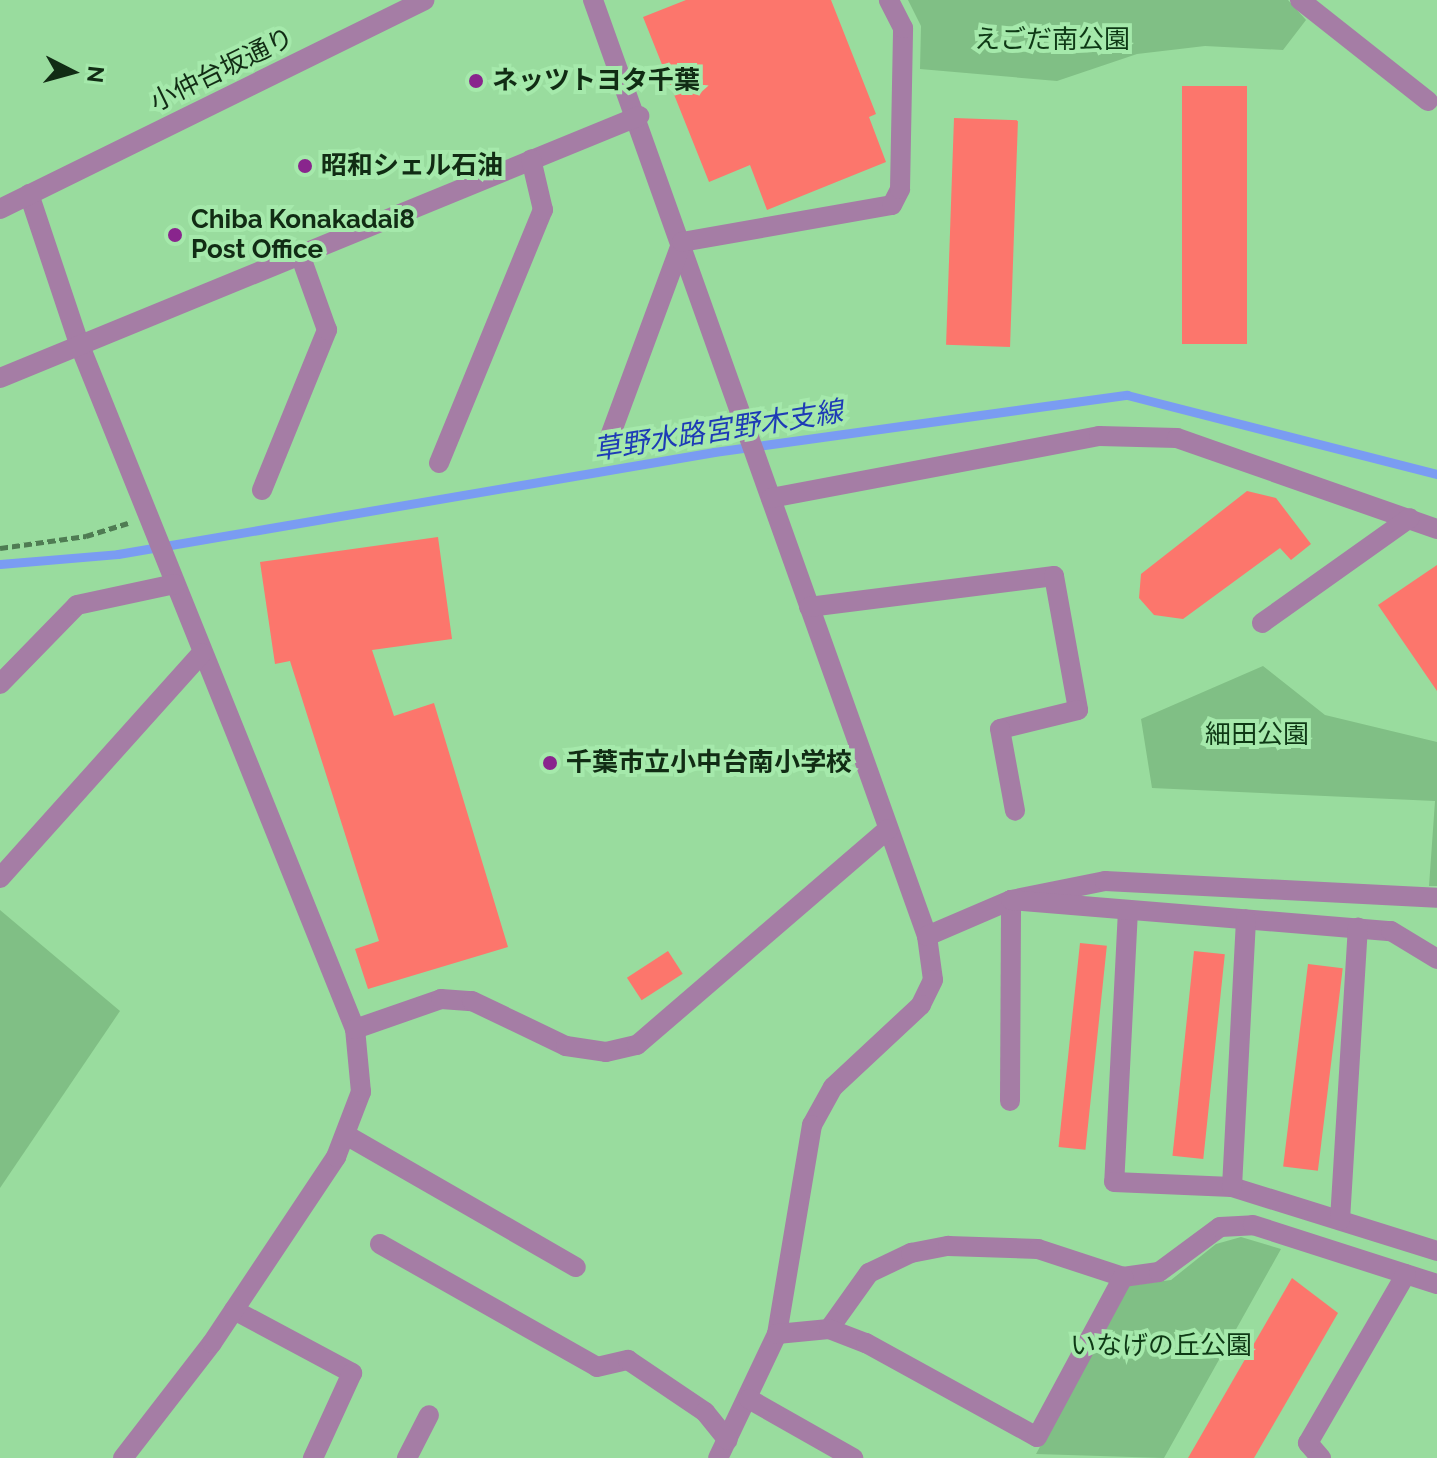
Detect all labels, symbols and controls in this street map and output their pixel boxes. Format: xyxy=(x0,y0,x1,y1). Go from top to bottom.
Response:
street label: 小仲台坂通り xyxy=(145,22,299,118)
park label: えごだ南公園 xyxy=(974,24,1130,56)
north arrow xyxy=(32,32,112,112)
text: N xyxy=(82,65,110,84)
place label: ネッツトヨタ千葉 xyxy=(492,65,700,97)
marker: ネッツトヨタ千葉 xyxy=(467,72,485,90)
place label: 昭和シェル石油 xyxy=(321,150,503,182)
marker: 昭和シェル石油 xyxy=(296,157,314,175)
place label: Chiba Konakadai8 Post Office xyxy=(191,204,415,266)
marker: Chiba Konakadai8 Post Office xyxy=(166,226,184,244)
water label: 草野水路宮野木支線 xyxy=(591,395,845,467)
park label: 細田公園 xyxy=(1205,719,1309,751)
place label: 千葉市立小中台南小学校 xyxy=(566,747,852,779)
marker: 千葉市立小中台南小学校 xyxy=(541,754,559,772)
park label: いなげの丘公園 xyxy=(1070,1330,1252,1362)

